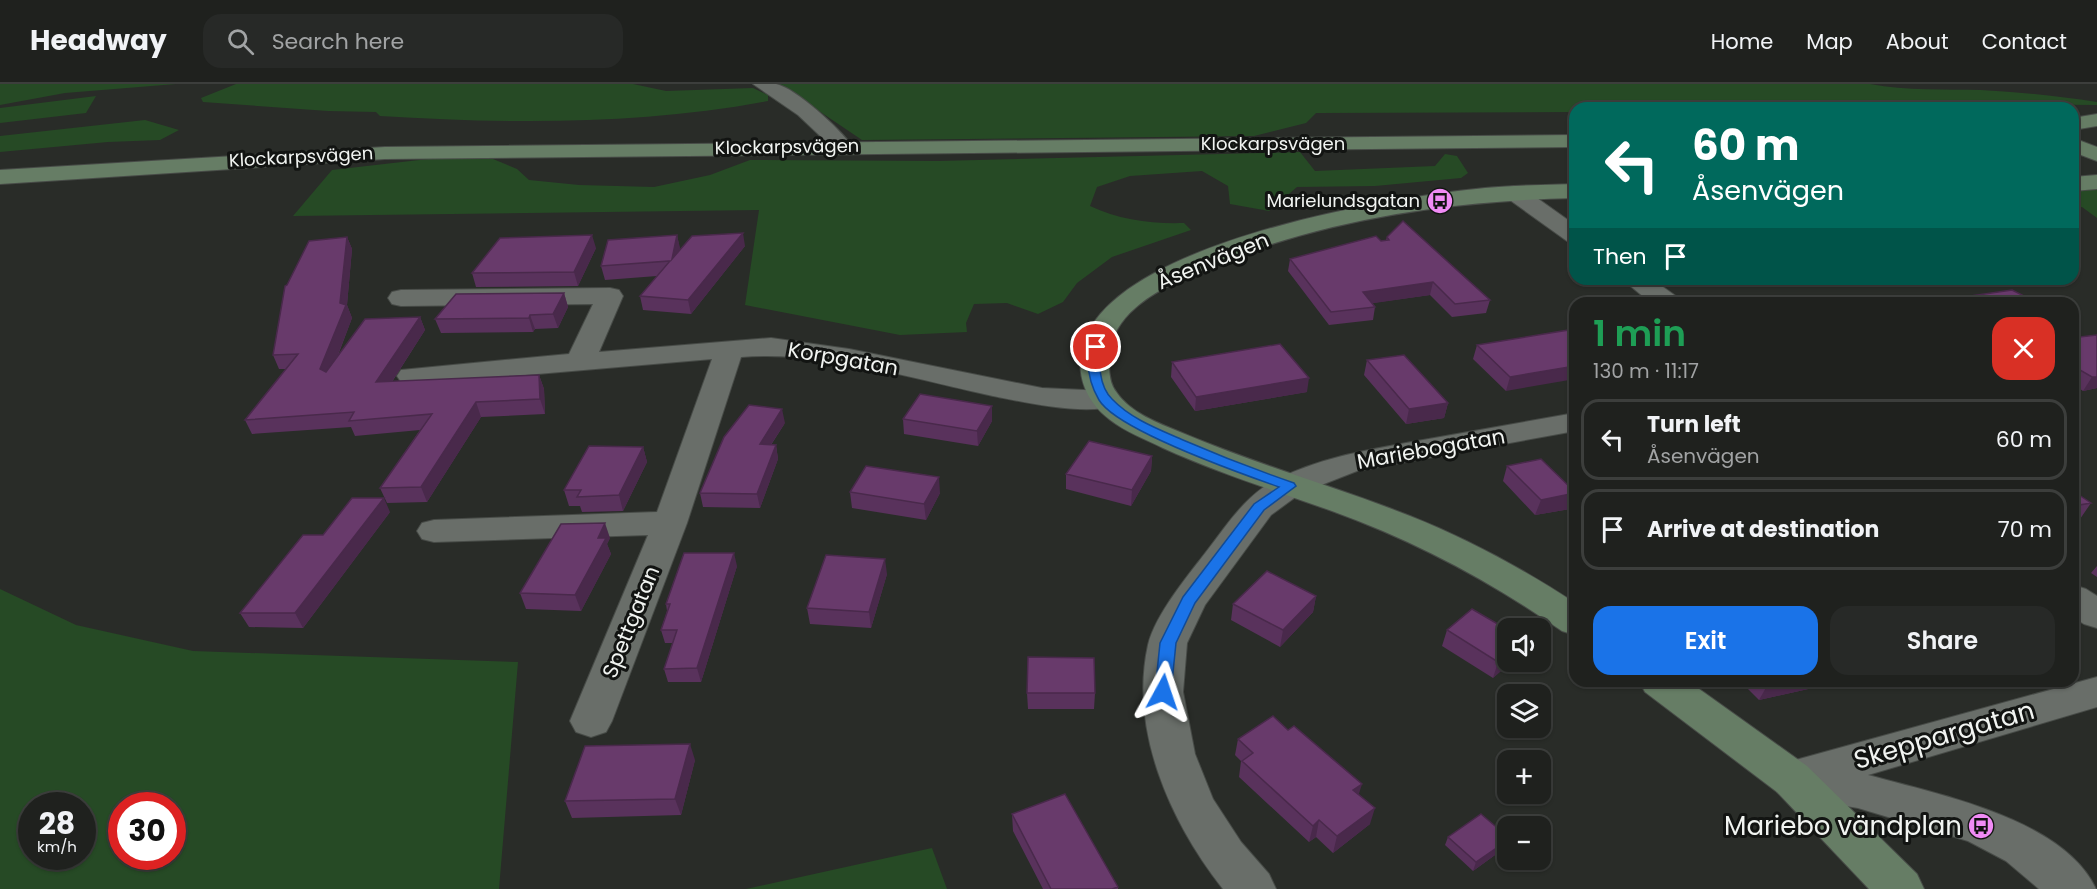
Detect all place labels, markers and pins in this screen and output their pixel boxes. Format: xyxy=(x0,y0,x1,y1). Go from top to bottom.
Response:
bus stop icon: Marielundsgatan xyxy=(1425,186,1455,216)
place label: Marielundsgatan xyxy=(1266,188,1420,213)
pin xyxy=(1070,321,1121,372)
place label: Mariebo vändplan xyxy=(1724,808,1962,844)
bus stop icon: Mariebo vändplan xyxy=(1966,811,1996,841)

